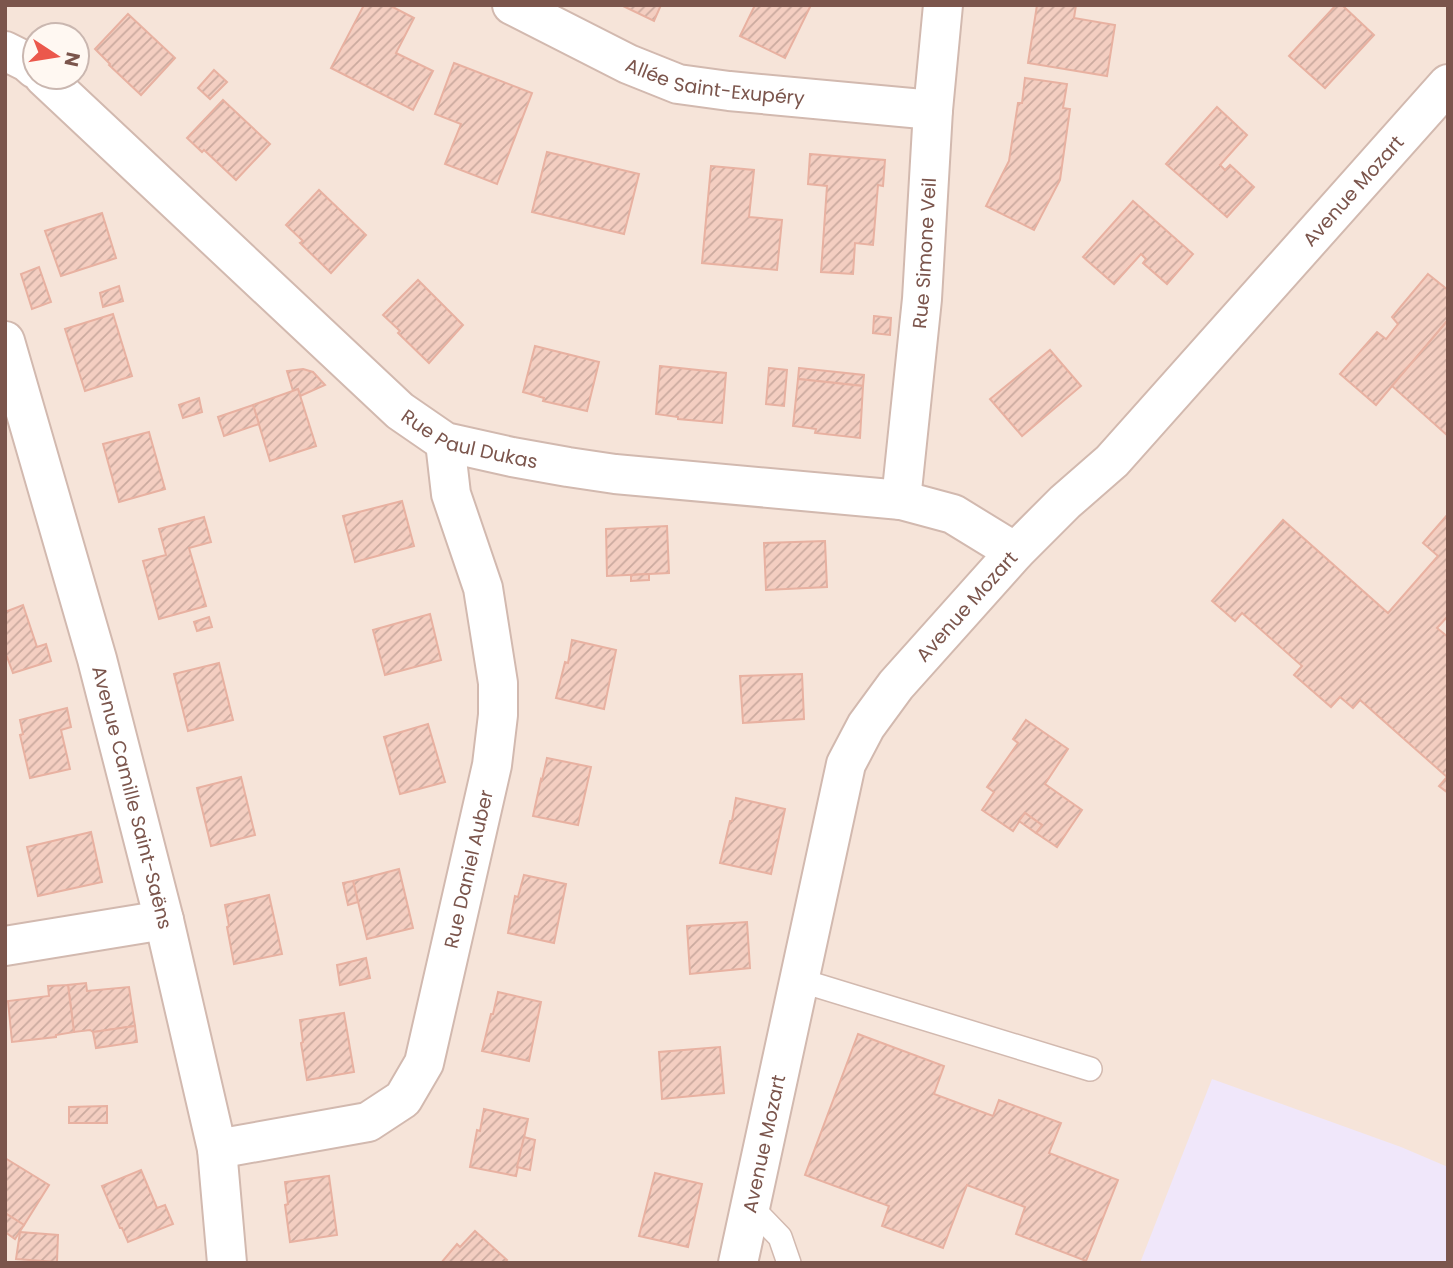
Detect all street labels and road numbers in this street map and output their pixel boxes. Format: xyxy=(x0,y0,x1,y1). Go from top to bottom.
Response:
street label: Allée Saint-Exupéry xyxy=(622,51,806,112)
street label: Avenue Mozart xyxy=(1296,129,1410,252)
street label: Rue Simone Veil xyxy=(905,177,943,330)
street label: Rue Paul Dukas xyxy=(396,402,540,475)
street label: Avenue Mozart xyxy=(910,545,1023,668)
street label: Avenue Camille Saint-Saëns xyxy=(86,663,179,932)
street label: Rue Daniel Auber xyxy=(437,787,499,951)
street label: Avenue Mozart xyxy=(736,1072,792,1215)

